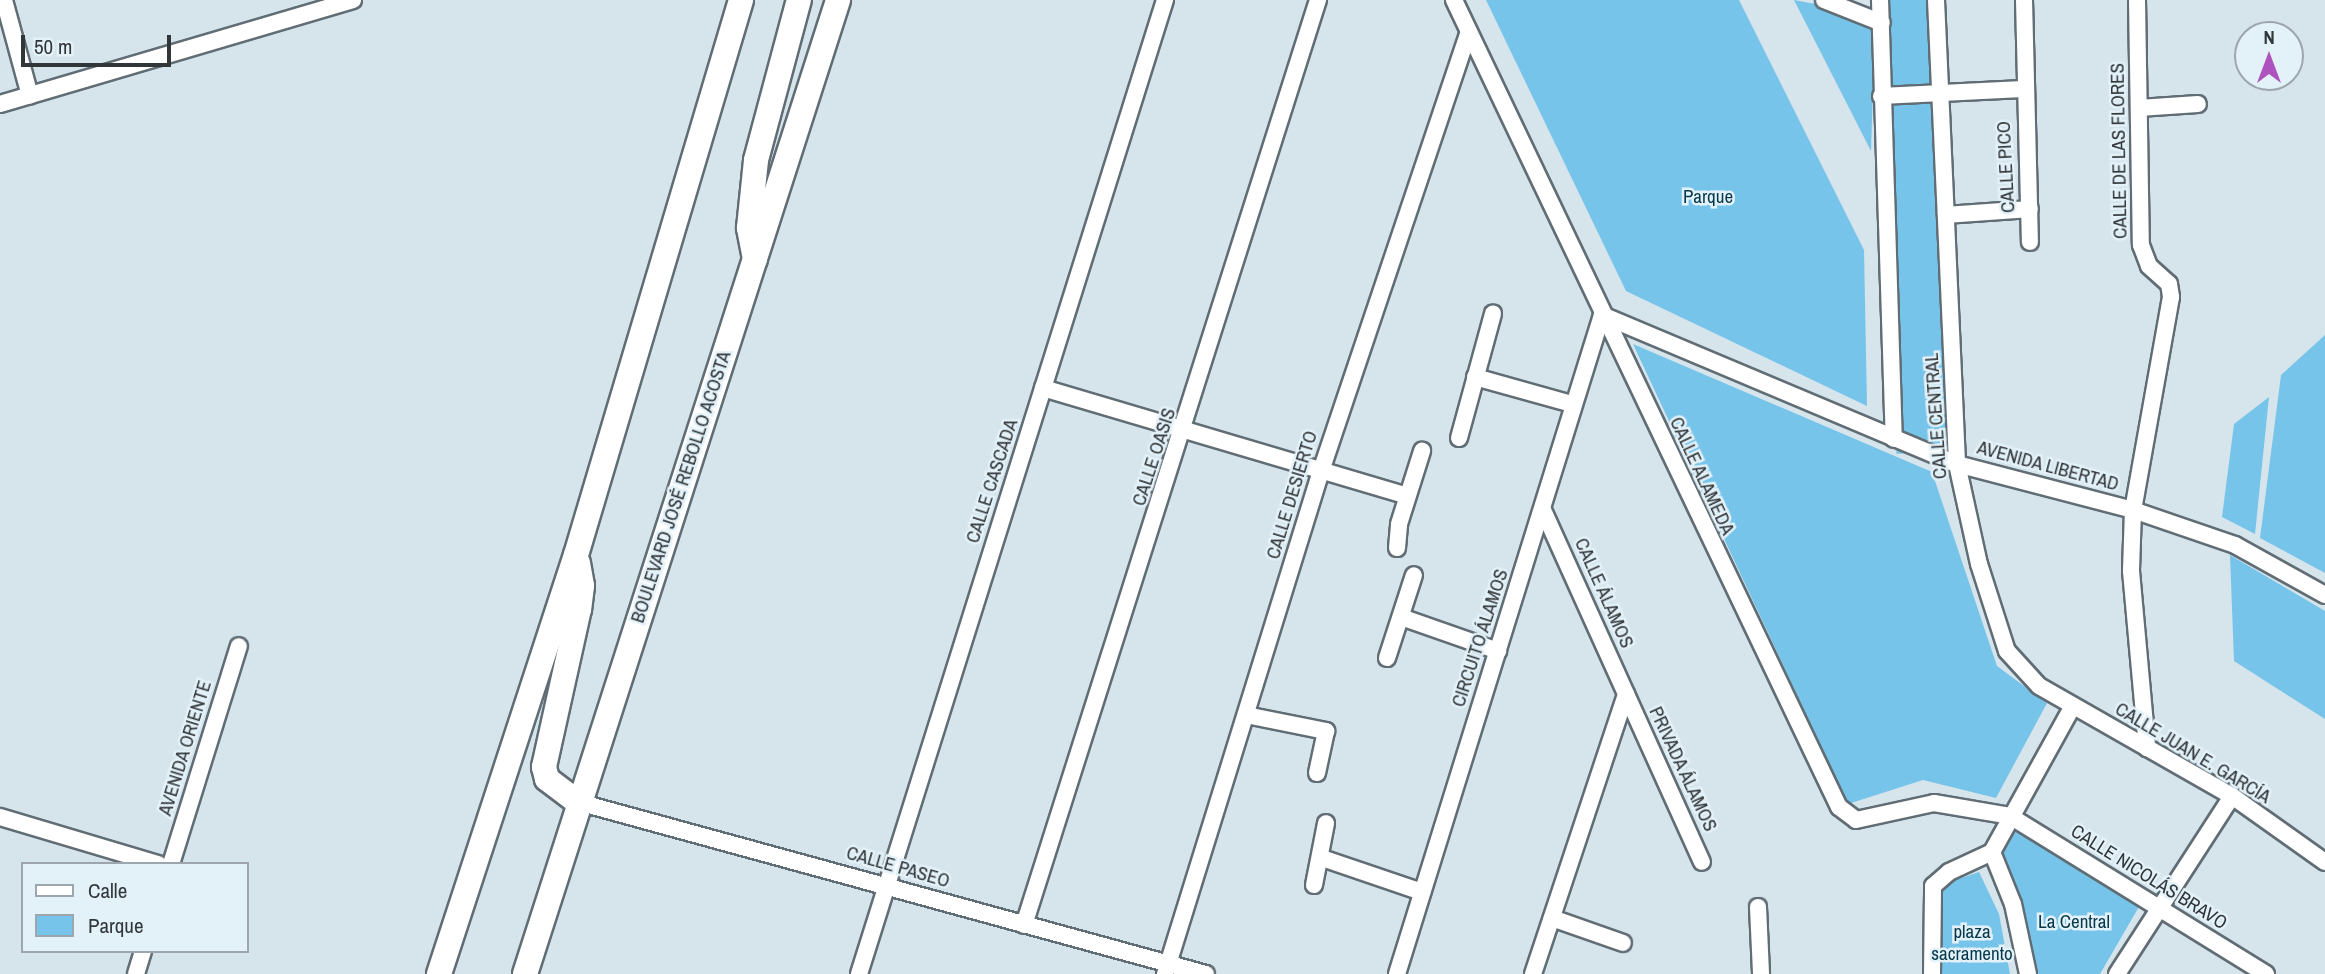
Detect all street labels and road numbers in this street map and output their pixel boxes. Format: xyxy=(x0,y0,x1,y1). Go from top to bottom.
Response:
street label: CALLE DE LAS FLORES xyxy=(2106,63,2132,239)
street label: CALLE PICO xyxy=(1992,121,2020,213)
street label: BOULEVARD JOSÉ REBOLLO ACOSTA xyxy=(626,348,736,626)
street label: CALLE CENTRAL xyxy=(1920,352,1952,480)
street label: CALLE OASIS xyxy=(1128,405,1180,509)
street label: CALLE ALAMEDA xyxy=(1665,413,1739,539)
street label: CALLE CASCADA xyxy=(961,416,1023,546)
street label: CALLE DESIERTO xyxy=(1262,428,1322,562)
street label: AVENIDA LIBERTAD xyxy=(1974,436,2122,496)
street label: CALLE ÁLAMOS xyxy=(1569,534,1639,652)
street label: CIRCUITO ÁLAMOS xyxy=(1447,566,1513,710)
street label: AVENIDA ORIENTE xyxy=(154,677,216,819)
street label: CALLE JUAN E. GARCÍA xyxy=(2111,698,2275,808)
street label: PRIVADA ÁLAMOS xyxy=(1644,702,1722,836)
street label: CALLE NICOLÁS BRAVO xyxy=(2067,820,2231,934)
street label: CALLE PASEO xyxy=(844,841,952,893)

